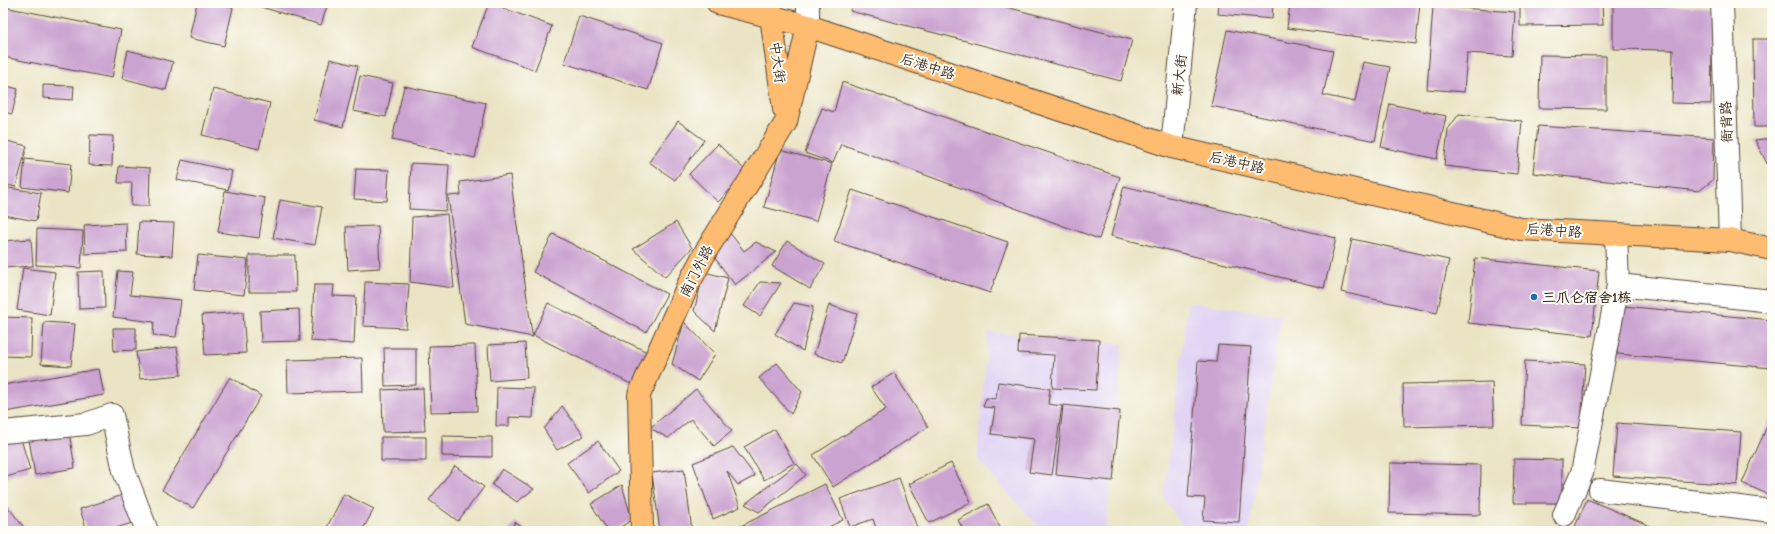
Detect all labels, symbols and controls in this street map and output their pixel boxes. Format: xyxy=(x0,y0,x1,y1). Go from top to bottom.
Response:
street label: 中大街 xyxy=(766,40,789,84)
street label: 后港中路 xyxy=(899,50,957,83)
street label: 新大街 xyxy=(1169,53,1190,97)
street label: 衙背路 xyxy=(1717,101,1736,144)
street label: 后港中路 xyxy=(1208,148,1266,177)
street label: 后港中路 xyxy=(1525,220,1582,241)
street label: 南门外路 xyxy=(676,242,717,300)
place label: 三爪仑宿舍1栋 xyxy=(1542,289,1632,306)
marker: 三爪仑宿舍1栋 xyxy=(1529,292,1539,302)

